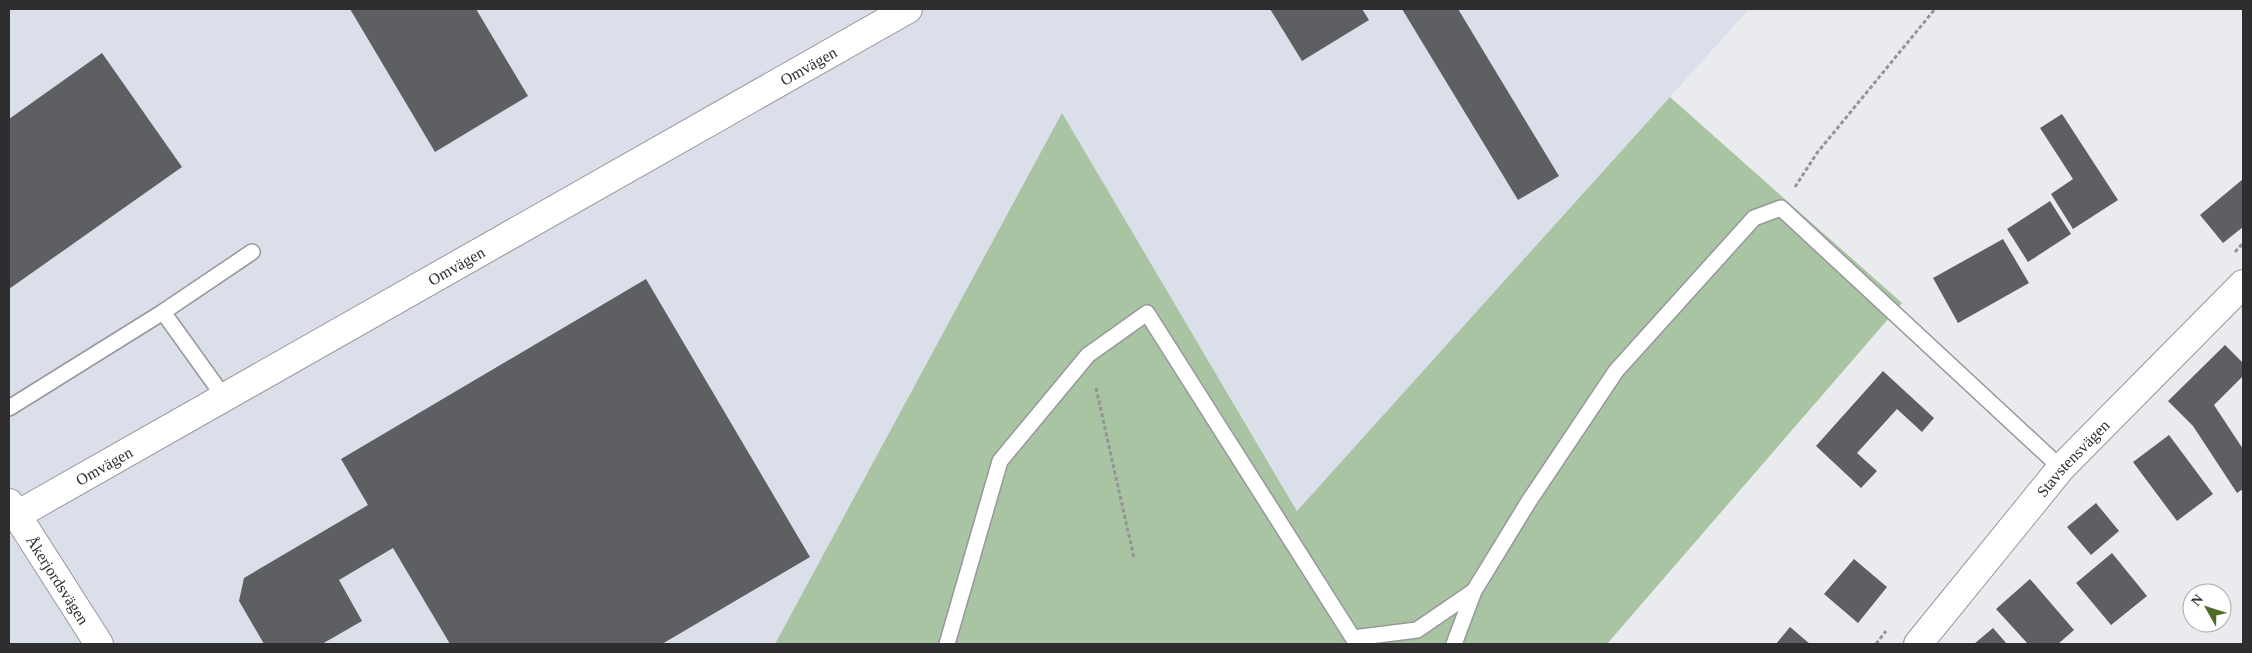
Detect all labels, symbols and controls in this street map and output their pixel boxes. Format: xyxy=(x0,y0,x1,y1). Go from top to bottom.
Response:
street label: Omvägen xyxy=(777,43,840,89)
street label: Omvägen xyxy=(425,243,488,289)
street label: Stavstensvägen xyxy=(2033,416,2113,500)
street label: Omvägen xyxy=(73,443,135,489)
street label: Åkerjordsvägen xyxy=(23,532,92,628)
north arrow xyxy=(2182,583,2232,633)
text: N xyxy=(2188,591,2206,609)

